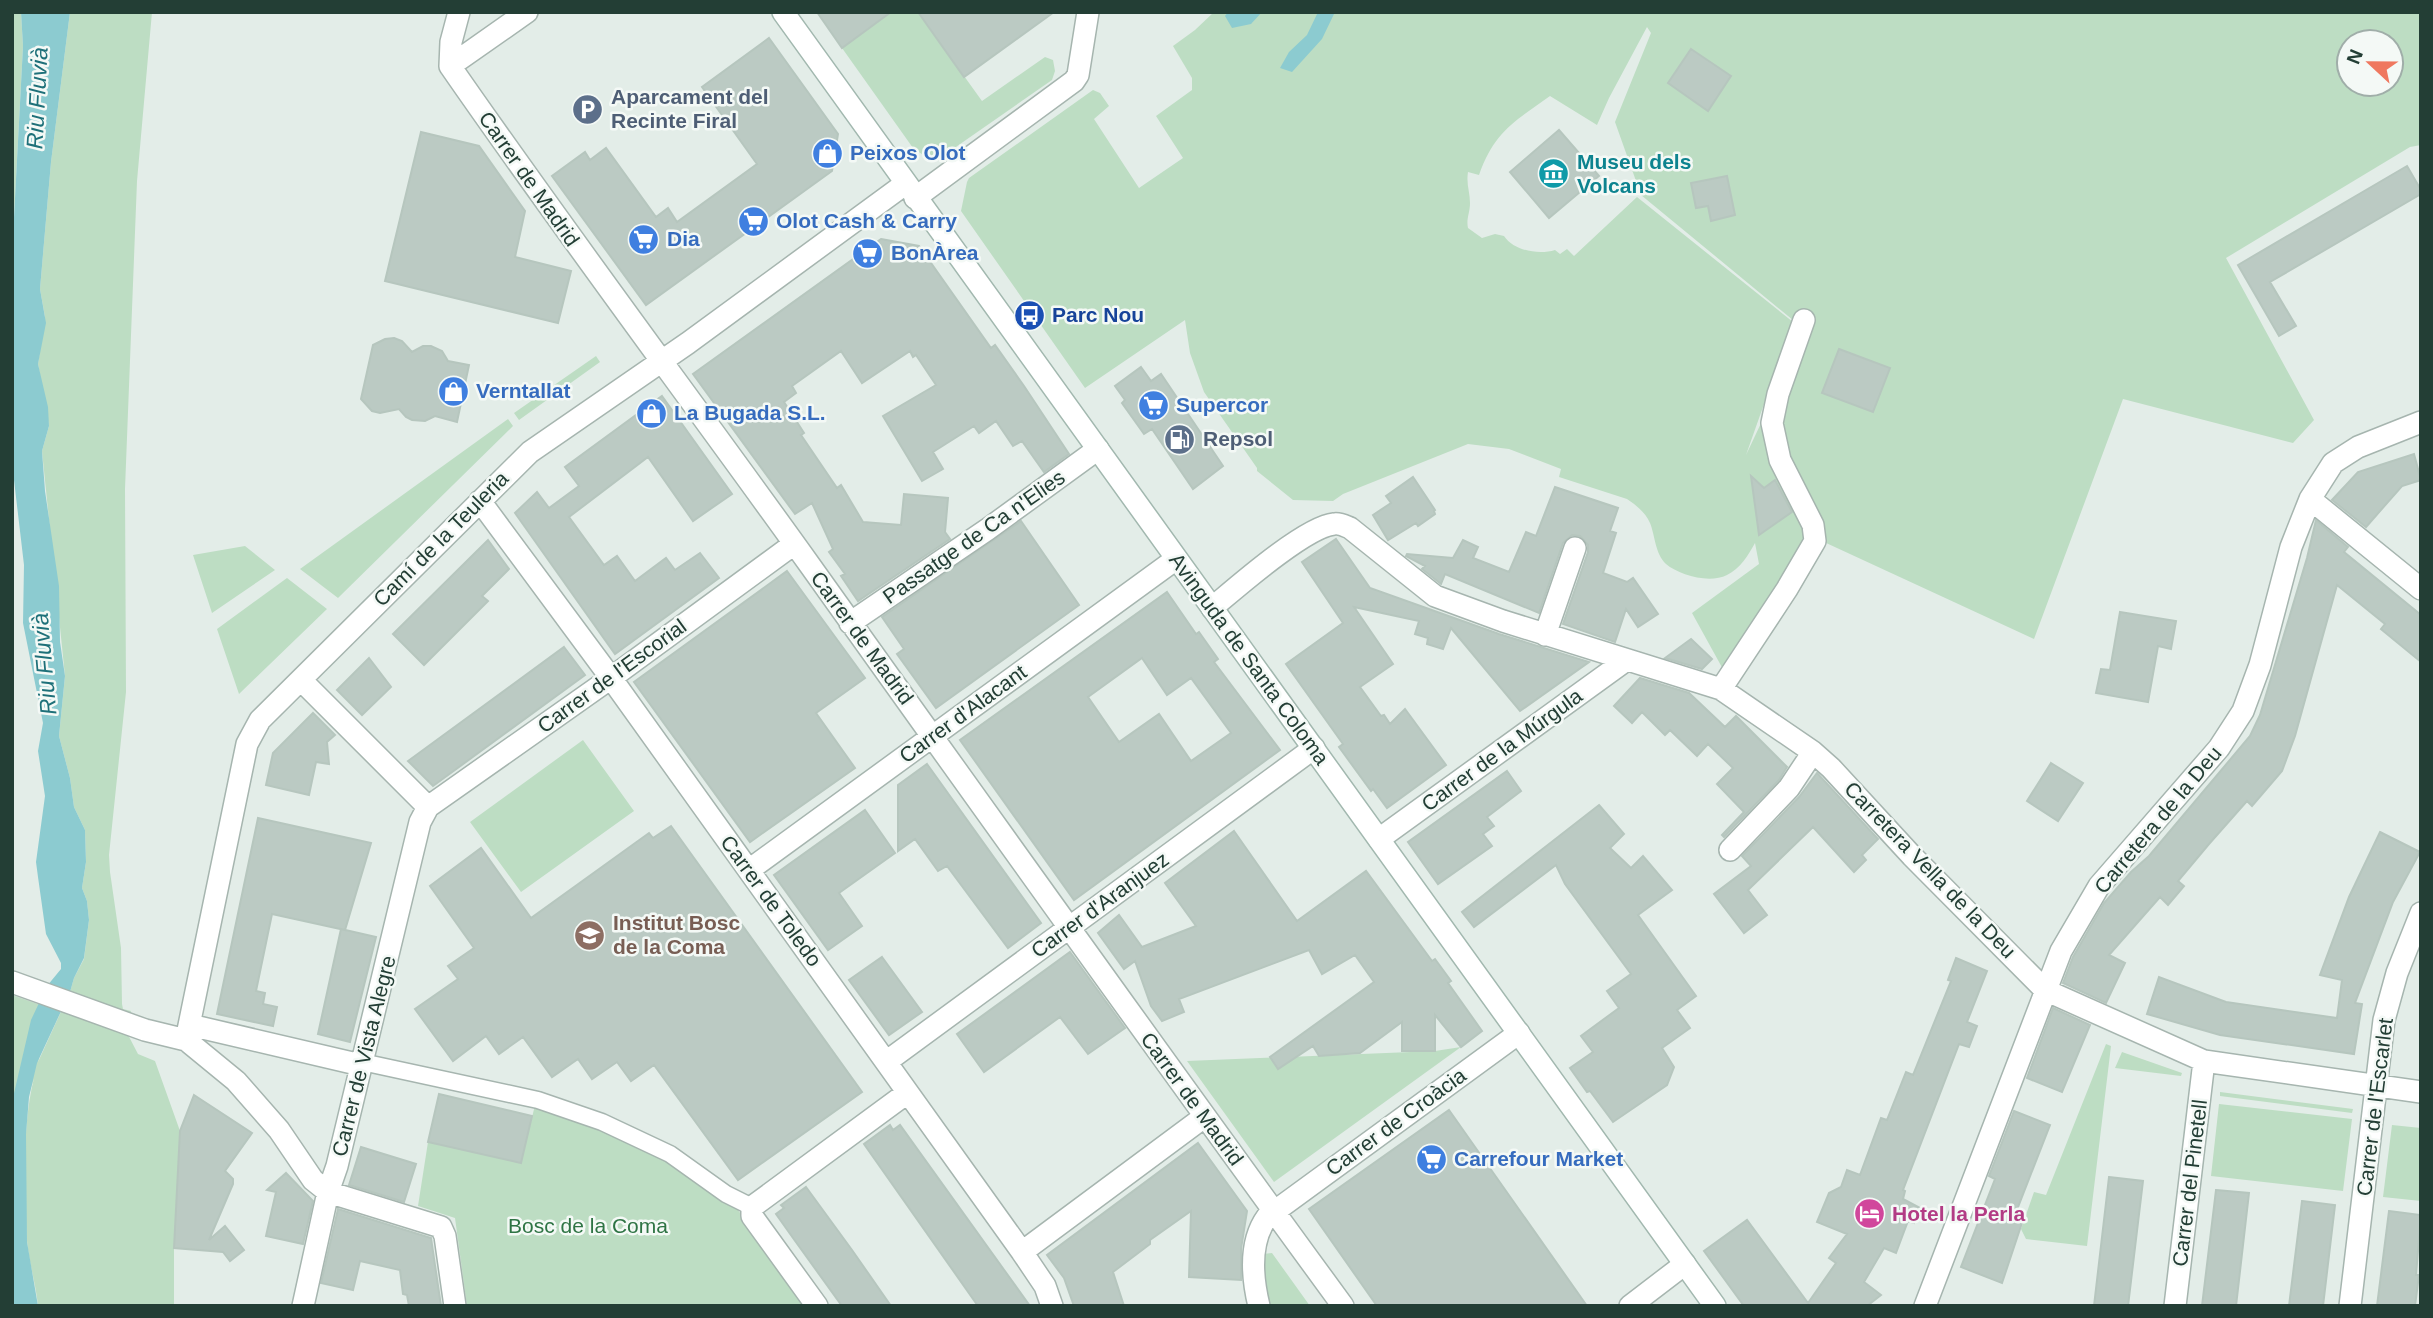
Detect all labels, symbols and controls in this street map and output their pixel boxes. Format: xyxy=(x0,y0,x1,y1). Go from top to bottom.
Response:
north arrow xyxy=(2335,28,2405,98)
water label: Riu Fluvià xyxy=(21,46,53,150)
text: N xyxy=(2342,47,2367,67)
place label: Aparcament del Recinte Firal xyxy=(611,85,769,132)
parking icon: Aparcament del Recinte Firal xyxy=(571,92,605,126)
street label: Carrer de Madrid xyxy=(474,107,584,250)
shop icon: Peixos Olot xyxy=(810,136,844,170)
place label: Peixos Olot xyxy=(850,141,966,164)
place label: Museu dels Volcans xyxy=(1577,150,1691,197)
museum icon: Museu dels Volcans xyxy=(1537,157,1571,191)
supermarket icon: Olot Cash & Carry xyxy=(736,204,770,238)
place label: Olot Cash & Carry xyxy=(776,209,957,232)
supermarket icon: Dia xyxy=(627,222,661,256)
place label: Dia xyxy=(667,227,700,250)
supermarket icon: BonÀrea xyxy=(851,236,885,270)
place label: BonÀrea xyxy=(891,241,979,264)
bus stop icon: Parc Nou xyxy=(1012,298,1046,332)
place label: Parc Nou xyxy=(1052,303,1144,326)
shop icon: Verntallat xyxy=(436,374,470,408)
place label: Verntallat xyxy=(476,379,571,402)
supermarket icon: Supercor xyxy=(1136,388,1170,422)
place label: Supercor xyxy=(1176,393,1268,416)
shop icon: La Bugada S.L. xyxy=(634,396,668,430)
place label: La Bugada S.L. xyxy=(674,401,826,424)
fuel station icon: Repsol xyxy=(1163,422,1197,456)
place label: Repsol xyxy=(1203,427,1273,450)
street label: Passatge de Ca n'Elies xyxy=(878,465,1069,608)
street label: Camí de la Teuleria xyxy=(369,466,513,611)
street label: Avinguda de Santa Coloma xyxy=(1165,549,1334,769)
street label: Carrer de Madrid xyxy=(806,567,918,709)
water label: Riu Fluvià xyxy=(27,612,61,716)
street label: Carrer de l'Escorial xyxy=(533,614,690,737)
street label: Carrer d'Alacant xyxy=(895,660,1031,767)
street label: Carrer de la Múrgula xyxy=(1417,684,1587,816)
street label: Carretera de la Deu xyxy=(2090,742,2226,898)
street label: Carretera Vella de la Deu xyxy=(1840,777,2021,962)
street label: Carrer de Toledo xyxy=(716,831,827,971)
street label: Carrer d'Aranjuez xyxy=(1027,847,1173,962)
place label: Institut Bosc de la Coma xyxy=(613,911,740,958)
school or university icon: Institut Bosc de la Coma xyxy=(573,918,607,952)
street label: Carrer de Vista Alegre xyxy=(327,953,400,1159)
street label: Carrer de l'Escarlet xyxy=(2352,1017,2397,1197)
street label: Carrer de Madrid xyxy=(1136,1028,1248,1170)
street label: Carrer de Croàcia xyxy=(1321,1063,1470,1180)
street label: Carrer del Pinetell xyxy=(2168,1098,2211,1268)
supermarket icon: Carrefour Market xyxy=(1414,1142,1448,1176)
place label: Carrefour Market xyxy=(1454,1147,1623,1170)
hotel icon: Hotel la Perla xyxy=(1852,1197,1886,1231)
place label: Hotel la Perla xyxy=(1892,1202,2025,1225)
park label: Bosc de la Coma xyxy=(508,1214,668,1237)

